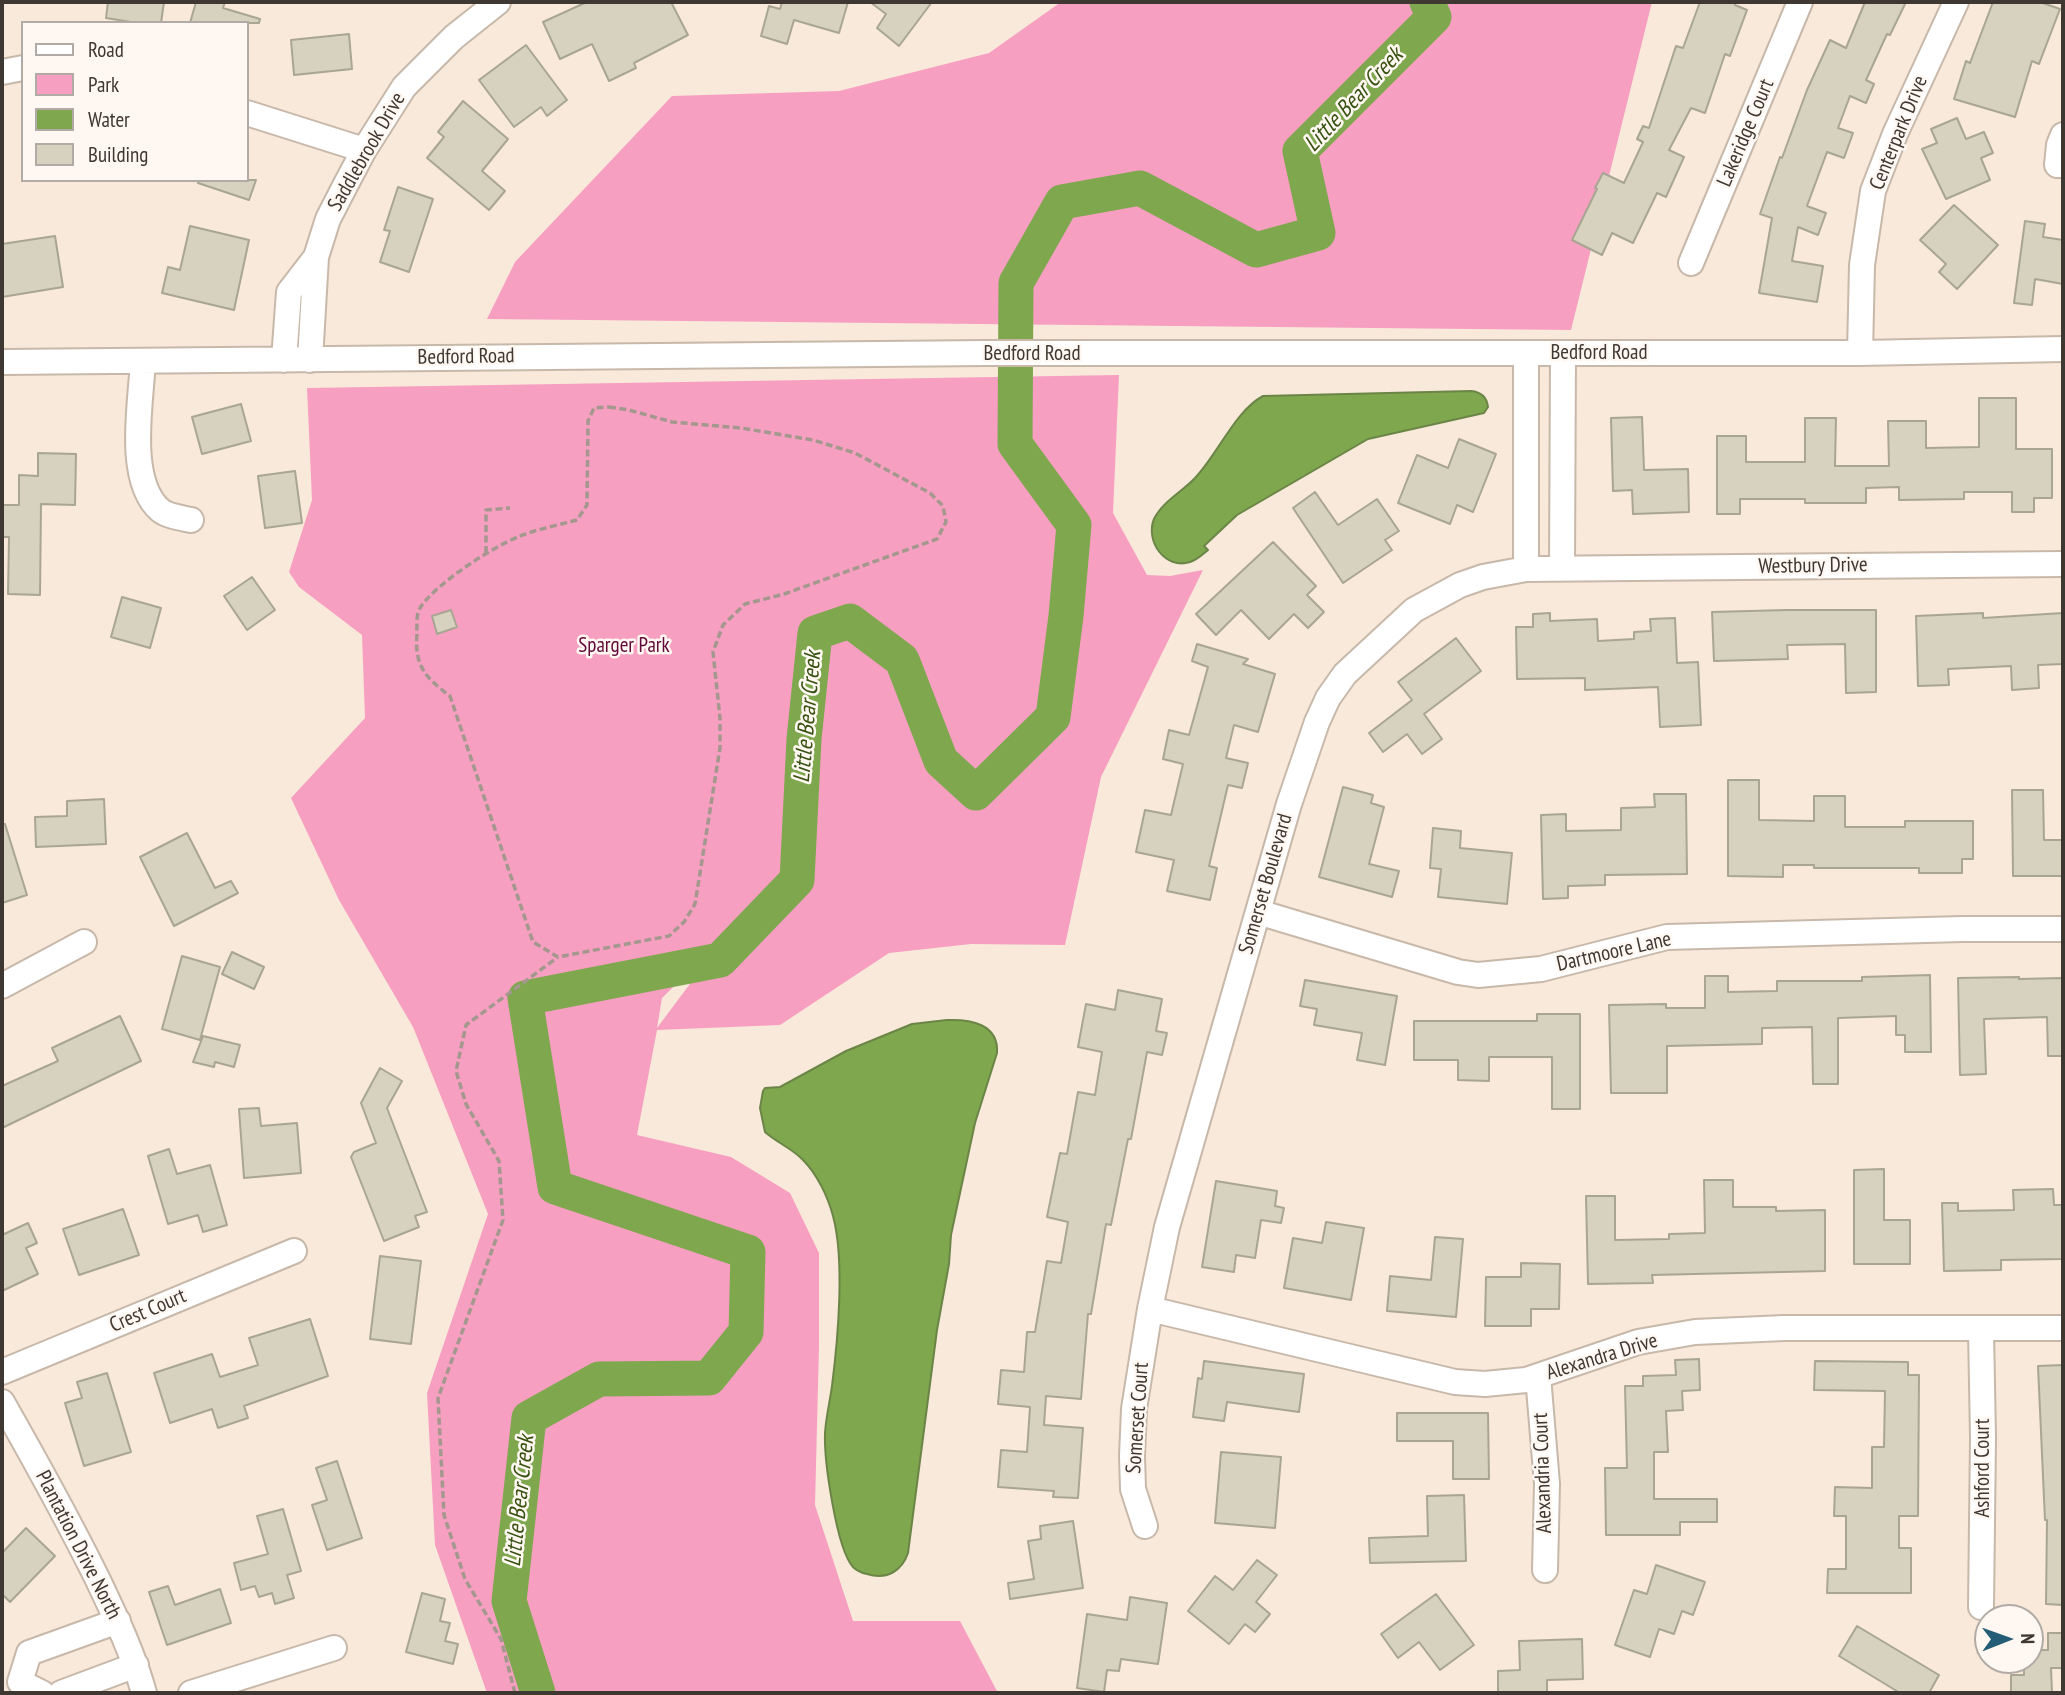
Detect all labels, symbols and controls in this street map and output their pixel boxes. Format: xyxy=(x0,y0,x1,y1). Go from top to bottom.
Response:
legend xyxy=(21,21,248,182)
text: Road xyxy=(88,36,124,63)
water label: Little Bear Creek xyxy=(1299,42,1409,158)
text: Park xyxy=(88,71,119,98)
street label: Centerpark Drive xyxy=(1865,72,1933,194)
street label: Lakeridge Court xyxy=(1712,75,1780,191)
street label: Saddlebrook Drive xyxy=(323,88,411,216)
text: Water xyxy=(88,106,130,133)
text: Building xyxy=(88,141,148,168)
street label: Bedford Road xyxy=(1550,340,1648,366)
street label: Bedford Road xyxy=(983,341,1081,367)
street label: Bedford Road xyxy=(417,344,515,370)
street label: Westbury Drive xyxy=(1758,552,1868,580)
park label: Sparger Park xyxy=(578,633,670,659)
water label: Little Bear Creek xyxy=(789,650,827,784)
street label: Somerset Boulevard xyxy=(1234,811,1298,957)
street label: Dartmoore Lane xyxy=(1554,927,1674,977)
street label: Crest Court xyxy=(106,1284,190,1338)
street label: Alexandra Drive xyxy=(1543,1328,1661,1386)
street label: Somerset Court xyxy=(1122,1362,1154,1474)
street label: Alexandria Court xyxy=(1528,1412,1558,1534)
street label: Ashford Court xyxy=(1970,1418,1996,1518)
water label: Little Bear Creek xyxy=(499,1434,541,1568)
street label: Plantation Drive North xyxy=(30,1466,126,1624)
north arrow xyxy=(1974,1604,2044,1674)
text: N xyxy=(2016,1633,2040,1644)

